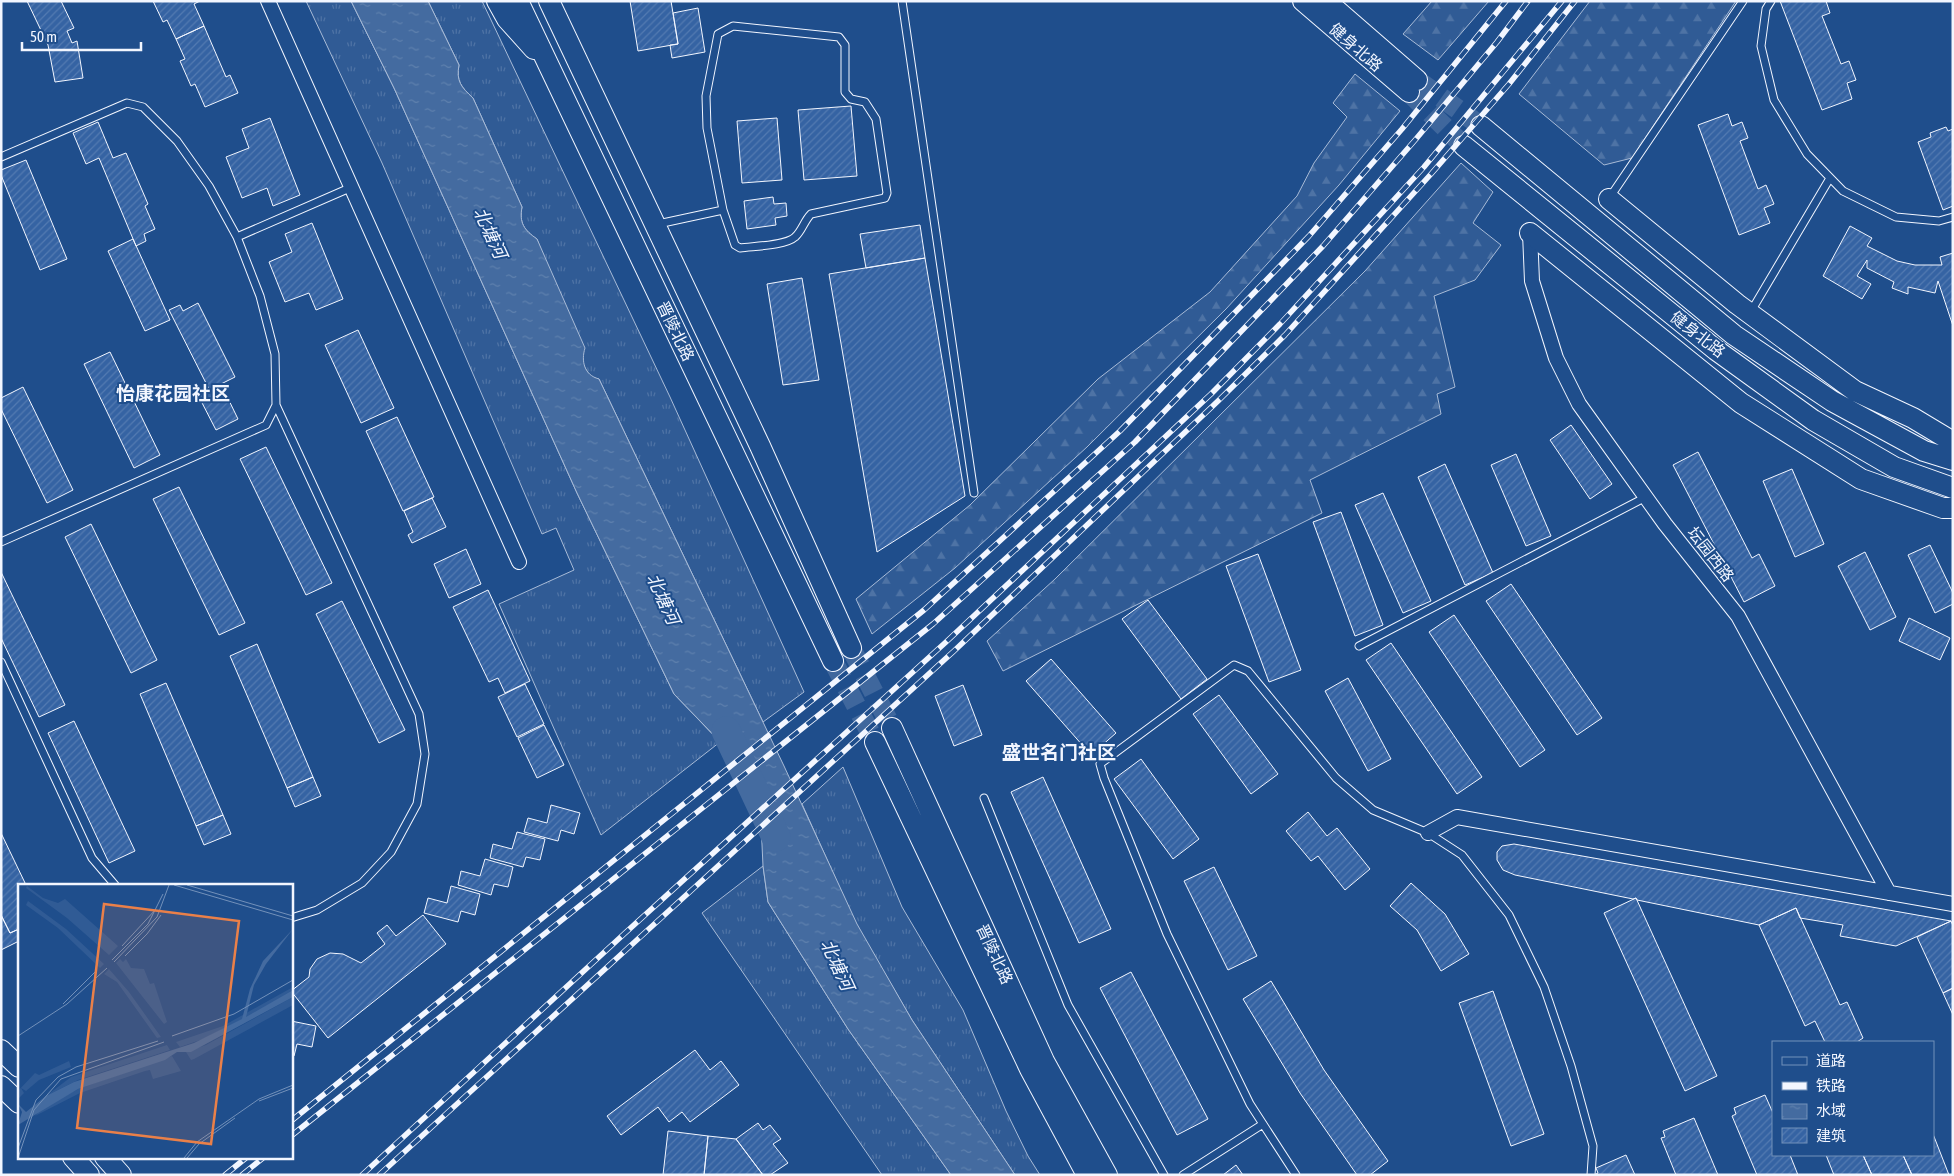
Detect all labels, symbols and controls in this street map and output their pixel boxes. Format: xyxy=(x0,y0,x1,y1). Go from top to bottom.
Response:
street label: 健身北路 xyxy=(1326,19,1386,75)
scale bar xyxy=(22,20,141,52)
text: 50 m xyxy=(30,28,57,45)
water label: 北塘河 xyxy=(470,204,513,264)
street label: 晋陵北路 xyxy=(654,298,698,364)
street label: 健身北路 xyxy=(1667,307,1729,361)
district label: 怡康花园社区 xyxy=(116,382,230,404)
street label: 坛园西路 xyxy=(1684,523,1738,585)
water label: 北塘河 xyxy=(643,570,686,630)
district label: 盛世名门社区 xyxy=(1002,741,1116,763)
inset map xyxy=(18,884,292,1158)
street label: 晋陵北路 xyxy=(973,921,1017,987)
water label: 北塘河 xyxy=(817,936,860,996)
legend xyxy=(1772,1041,1934,1156)
text: 道路 xyxy=(1816,1052,1846,1069)
text: 铁路 xyxy=(1816,1077,1846,1094)
text: 水域 xyxy=(1816,1102,1846,1119)
text: 建筑 xyxy=(1816,1127,1846,1144)

